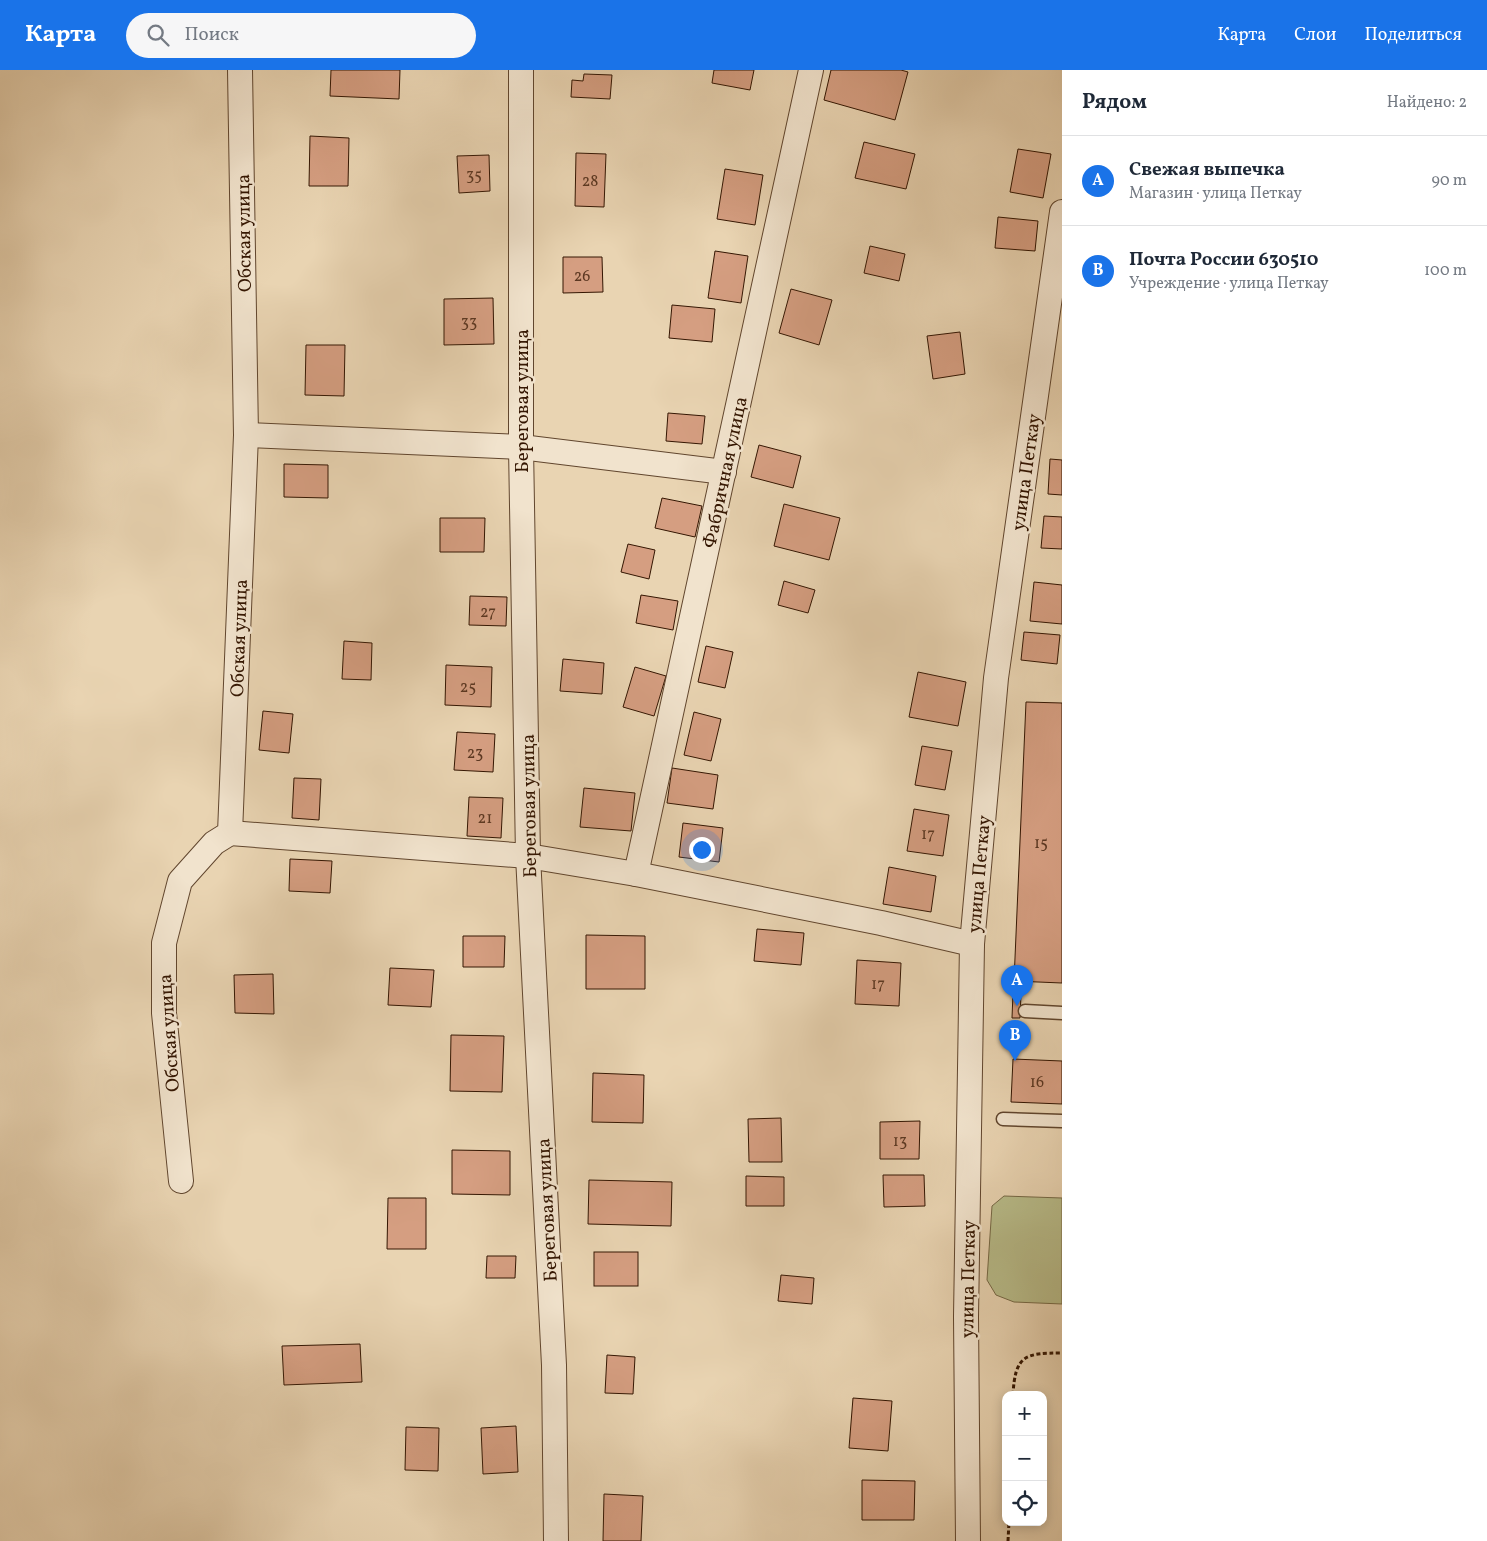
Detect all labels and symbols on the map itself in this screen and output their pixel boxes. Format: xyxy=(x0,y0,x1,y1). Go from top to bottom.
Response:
house number: 35 xyxy=(466,165,482,187)
house number: 28 xyxy=(582,171,598,193)
street label: Обская улица xyxy=(231,174,259,292)
house number: 26 xyxy=(574,266,590,288)
house number: 33 xyxy=(461,312,477,334)
street label: Береговая улица xyxy=(510,329,536,473)
street label: Фабричная улица xyxy=(697,394,755,551)
street label: улица Петкау xyxy=(1006,412,1048,533)
street label: Обская улица xyxy=(225,579,255,698)
house number: 27 xyxy=(480,602,496,624)
house number: 25 xyxy=(460,677,476,699)
street label: Береговая улица xyxy=(516,734,544,878)
house number: 23 xyxy=(467,743,483,765)
house number: 21 xyxy=(478,808,492,830)
street label: улица Петкау xyxy=(962,814,998,934)
house number: 17 xyxy=(921,824,935,846)
house number: 15 xyxy=(1034,833,1048,855)
your location xyxy=(689,837,715,863)
pin: A xyxy=(1001,965,1033,1006)
street label: Обская улица xyxy=(153,973,187,1093)
house number: 17 xyxy=(871,974,885,996)
pin: B xyxy=(999,1020,1031,1061)
house number: 16 xyxy=(1030,1072,1044,1094)
house number: 13 xyxy=(893,1131,907,1153)
street label: Береговая улица xyxy=(531,1137,565,1282)
street label: улица Петкау xyxy=(955,1220,983,1338)

